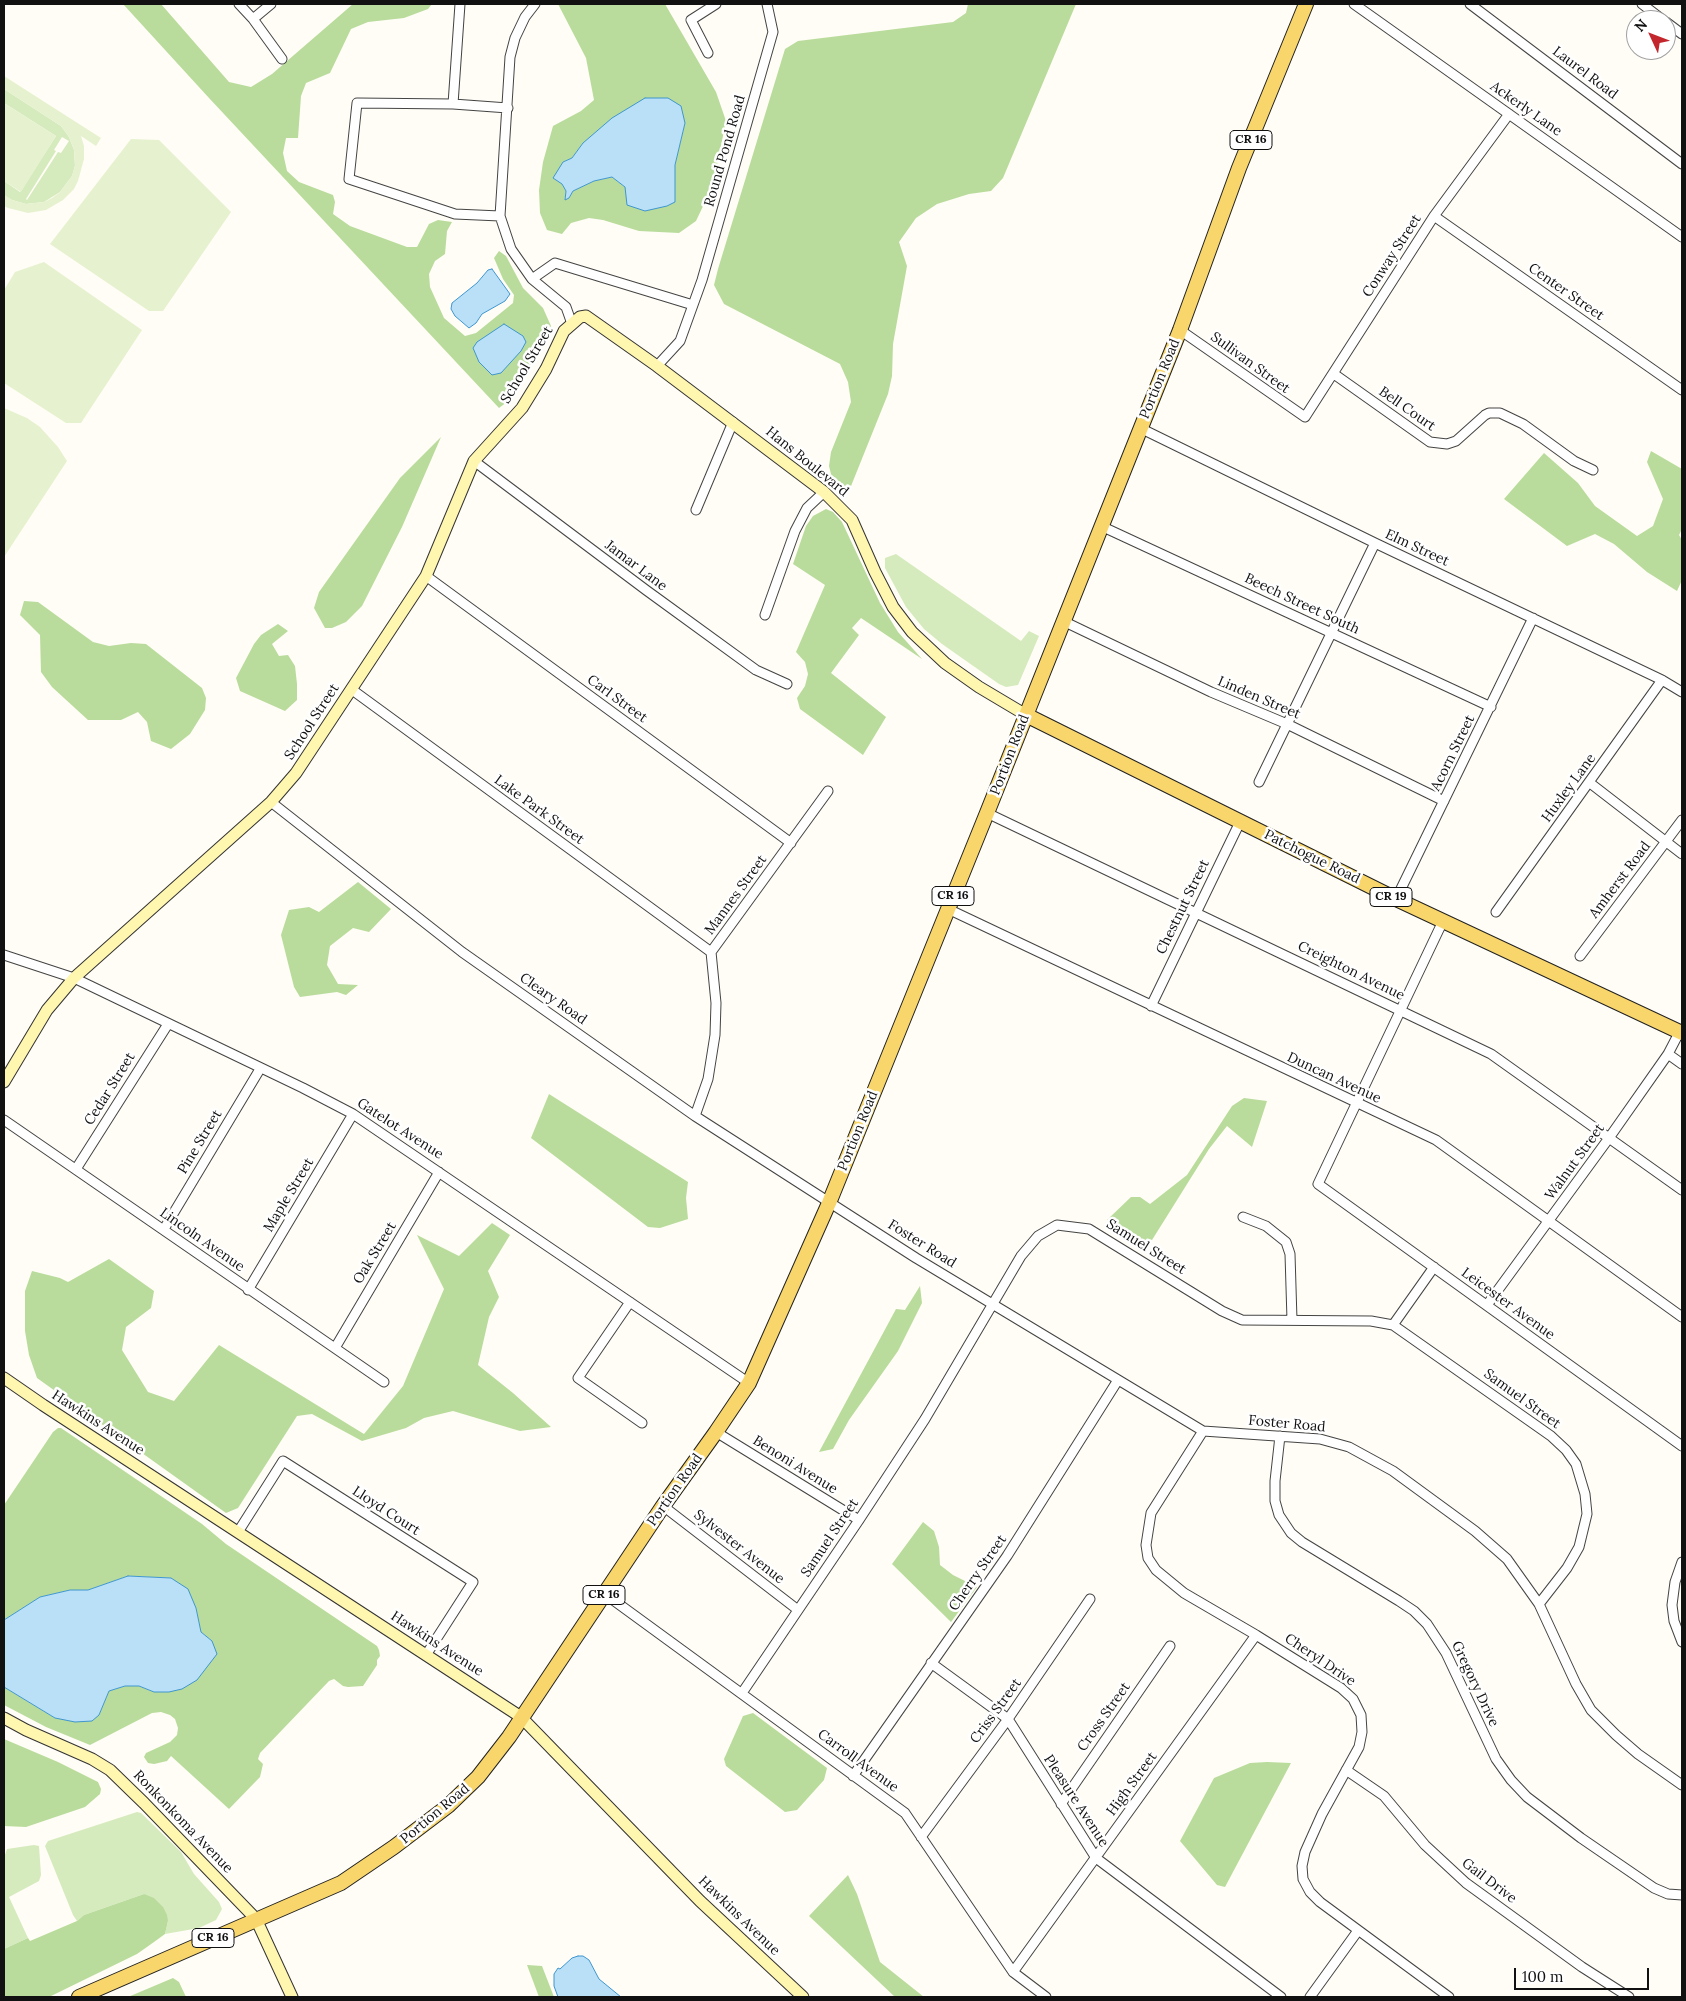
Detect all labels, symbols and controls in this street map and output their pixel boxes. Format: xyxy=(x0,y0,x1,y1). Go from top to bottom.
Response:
north arrow xyxy=(1626,10,1676,60)
text: N xyxy=(1630,15,1651,36)
street label: Laurel Road xyxy=(1549,43,1621,103)
street label: Ackerly Lane xyxy=(1487,78,1565,140)
street label: Round Pond Road xyxy=(701,93,749,209)
road number: CR 16 xyxy=(1230,130,1272,150)
street label: Conway Street xyxy=(1359,212,1425,300)
street label: Center Street xyxy=(1525,260,1607,324)
street label: School Street xyxy=(497,323,557,407)
street label: Sullivan Street xyxy=(1207,329,1293,397)
street label: Portion Road xyxy=(1136,336,1184,422)
street label: Bell Court xyxy=(1375,383,1439,435)
street label: Hans Boulevard xyxy=(762,423,852,501)
street label: Elm Street xyxy=(1382,526,1452,570)
street label: Jamar Lane xyxy=(602,537,670,595)
street label: Beech Street South xyxy=(1242,570,1362,638)
street label: Carl Street xyxy=(584,672,650,726)
street label: Linden Street xyxy=(1215,673,1303,723)
street label: School Street xyxy=(281,681,343,763)
street label: Portion Road xyxy=(987,712,1033,798)
street label: Acorn Street xyxy=(1427,712,1479,794)
street label: Huxley Lane xyxy=(1539,750,1599,826)
street label: Lake Park Street xyxy=(491,772,587,848)
street label: Patchogue Road xyxy=(1261,826,1363,888)
street label: Amherst Road xyxy=(1586,838,1654,922)
street label: Mannes Street xyxy=(701,852,771,938)
street label: Chestnut Street xyxy=(1153,857,1213,957)
road number: CR 16 xyxy=(932,886,974,906)
road number: CR 19 xyxy=(1370,888,1412,906)
street label: Creighton Avenue xyxy=(1295,938,1407,1004)
street label: Cleary Road xyxy=(516,970,590,1028)
street label: Duncan Avenue xyxy=(1284,1049,1384,1107)
street label: Cedar Street xyxy=(81,1050,139,1128)
street label: Portion Road xyxy=(834,1088,882,1174)
street label: Gatelot Avenue xyxy=(354,1095,446,1163)
street label: Pine Street xyxy=(174,1107,226,1177)
street label: Walnut Street xyxy=(1542,1121,1608,1203)
street label: Maple Street xyxy=(260,1155,318,1235)
street label: Lincoln Avenue xyxy=(156,1205,248,1275)
street label: Foster Road xyxy=(885,1216,959,1272)
street label: Samuel Street xyxy=(1103,1216,1189,1278)
street label: Oak Street xyxy=(350,1219,400,1287)
street label: Leicester Avenue xyxy=(1458,1264,1558,1344)
street label: Samuel Street xyxy=(1480,1366,1564,1432)
street label: Hawkins Avenue xyxy=(49,1387,147,1459)
street label: Foster Road xyxy=(1248,1412,1326,1436)
street label: Benoni Avenue xyxy=(750,1432,840,1498)
street label: Portion Road xyxy=(644,1450,706,1530)
street label: Lloyd Court xyxy=(349,1483,423,1539)
street label: Samuel Street xyxy=(798,1496,862,1580)
street label: Sylvester Avenue xyxy=(690,1506,788,1588)
street label: Cherry Street xyxy=(946,1532,1010,1614)
road number: CR 16 xyxy=(583,1586,625,1604)
street label: Hawkins Avenue xyxy=(388,1608,486,1680)
street label: Cheryl Drive xyxy=(1281,1630,1359,1690)
street label: Gregory Drive xyxy=(1448,1639,1502,1729)
street label: Criss Street xyxy=(967,1675,1025,1747)
street label: Cross Street xyxy=(1074,1679,1134,1755)
street label: Carroll Avenue xyxy=(814,1726,902,1796)
street label: High Street xyxy=(1103,1749,1161,1819)
street label: Pleasure Avenue xyxy=(1040,1752,1112,1850)
street label: Ronkonkoma Avenue xyxy=(130,1767,236,1877)
street label: Portion Road xyxy=(397,1780,473,1848)
street label: Gail Drive xyxy=(1458,1855,1520,1907)
street label: Hawkins Avenue xyxy=(695,1873,783,1959)
road number: CR 16 xyxy=(192,1929,234,1948)
scale bar xyxy=(1516,1958,1651,1990)
text: 100 m xyxy=(1522,1967,1563,1986)

